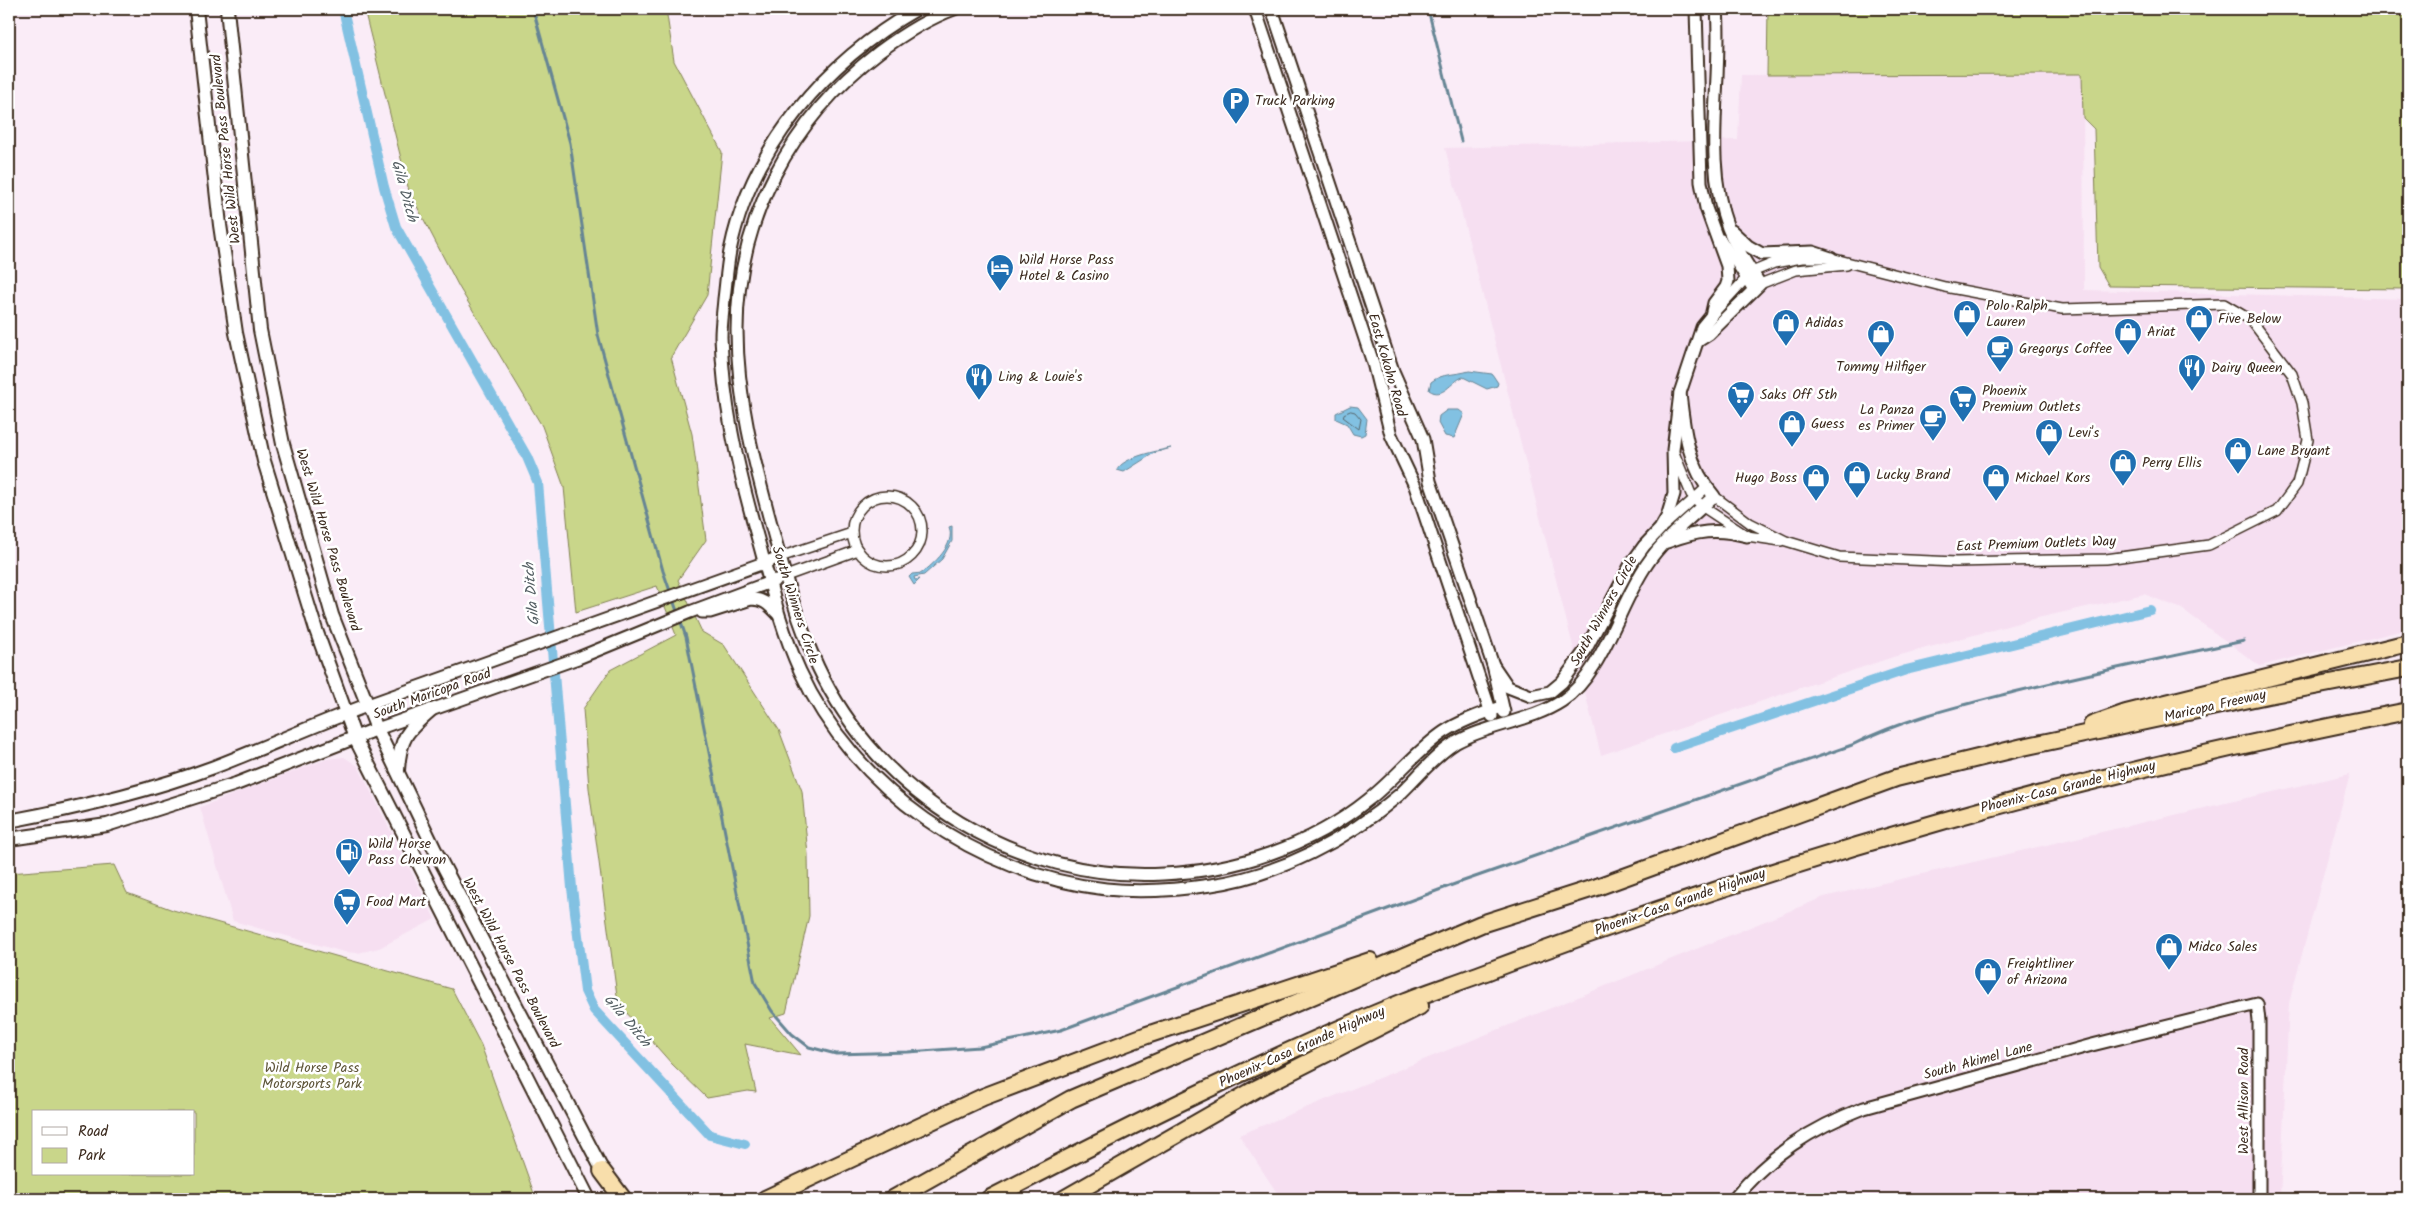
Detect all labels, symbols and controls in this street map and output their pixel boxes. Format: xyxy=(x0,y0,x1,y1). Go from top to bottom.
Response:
street label: West Wild Horse Pass Boulevard xyxy=(205,52,247,245)
parking icon: Truck Parking xyxy=(1221,86,1251,125)
place label: Truck Parking xyxy=(1255,90,1335,112)
water label: Gila Ditch xyxy=(384,157,424,227)
place label: Wild Horse Pass Hotel & Casino xyxy=(1019,249,1114,287)
hotel icon: Wild Horse Pass Hotel & Casino xyxy=(985,253,1015,292)
place label: Polo Ralph Lauren xyxy=(1986,295,2048,333)
shop icon: Polo Ralph Lauren xyxy=(1952,299,1982,338)
shop icon: Five Below xyxy=(2184,304,2214,343)
shop icon: Adidas xyxy=(1771,308,1801,347)
place label: Five Below xyxy=(2218,308,2281,330)
street label: East Kokoho Road xyxy=(1362,311,1413,420)
place label: Adidas xyxy=(1805,312,1843,334)
shop icon: Ariat xyxy=(2113,317,2143,356)
shop icon: Tommy Hilfiger xyxy=(1866,319,1896,358)
place label: Ariat xyxy=(2147,321,2176,343)
cafe icon: Gregorys Coffee xyxy=(1985,334,2015,373)
place label: Gregorys Coffee xyxy=(2019,338,2113,360)
restaurant icon: Dairy Queen xyxy=(2177,353,2207,392)
place label: Tommy Hilfiger xyxy=(1836,356,1927,378)
place label: Dairy Queen xyxy=(2211,357,2283,379)
restaurant icon: Ling & Louie's xyxy=(964,362,994,401)
place label: Ling & Louie's xyxy=(998,366,1083,388)
supermarket icon: Saks Off 5th xyxy=(1726,380,1756,419)
place label: Phoenix Premium Outlets xyxy=(1982,380,2080,418)
place label: Saks Off 5th xyxy=(1760,384,1837,406)
supermarket icon: Phoenix Premium Outlets xyxy=(1948,384,1978,423)
place label: La Panza es Primer xyxy=(1858,399,1915,437)
cafe icon: La Panza es Primer xyxy=(1918,403,1948,442)
shop icon: Guess xyxy=(1777,409,1807,448)
place label: Guess xyxy=(1811,413,1845,435)
shop icon: Levi's xyxy=(2034,418,2064,457)
place label: Levi's xyxy=(2068,422,2099,444)
shop icon: Lane Bryant xyxy=(2223,436,2253,475)
place label: Lane Bryant xyxy=(2257,440,2331,462)
street label: West Wild Horse Pass Boulevard xyxy=(290,446,367,635)
shop icon: Perry Ellis xyxy=(2108,448,2138,487)
place label: Perry Ellis xyxy=(2142,452,2202,474)
shop icon: Lucky Brand xyxy=(1842,460,1872,499)
shop icon: Hugo Boss xyxy=(1801,463,1831,502)
shop icon: Michael Kors xyxy=(1981,463,2011,502)
place label: Lucky Brand xyxy=(1876,464,1951,486)
place label: Hugo Boss xyxy=(1735,467,1797,489)
place label: Michael Kors xyxy=(2015,467,2090,489)
street label: East Premium Outlets Way xyxy=(1956,530,2117,558)
street label: South Winners Circle xyxy=(766,543,825,668)
street label: South Winners Circle xyxy=(1565,551,1644,670)
water label: Gila Ditch xyxy=(517,560,547,627)
street label: South Maricopa Road xyxy=(370,662,495,726)
street label: Maricopa Freeway xyxy=(2162,683,2269,728)
street label: Phoenix-Casa Grande Highway xyxy=(1978,754,2158,819)
place label: Wild Horse Pass Chevron xyxy=(368,833,446,871)
fuel station icon: Wild Horse Pass Chevron xyxy=(334,837,364,876)
street label: Phoenix-Casa Grande Highway xyxy=(1592,862,1769,942)
street label: West Wild Horse Pass Boulevard xyxy=(457,874,566,1053)
supermarket icon: Food Mart xyxy=(332,887,362,926)
place label: Food Mart xyxy=(366,891,427,913)
shop icon: Midco Sales xyxy=(2154,932,2184,971)
place label: Midco Sales xyxy=(2188,936,2257,958)
place label: Freightliner of Arizona xyxy=(2007,953,2075,991)
shop icon: Freightliner of Arizona xyxy=(1973,957,2003,996)
water label: Gila Ditch xyxy=(597,989,658,1054)
street label: Phoenix-Casa Grande Highway xyxy=(1215,1000,1389,1094)
street label: South Akimel Lane xyxy=(1921,1036,2036,1086)
street label: West Allison Road xyxy=(2233,1047,2255,1154)
park label: Wild Horse Pass Motorsports Park xyxy=(262,1057,362,1095)
legend xyxy=(32,1110,195,1176)
text: Road xyxy=(78,1120,109,1144)
text: Park xyxy=(78,1144,106,1168)

